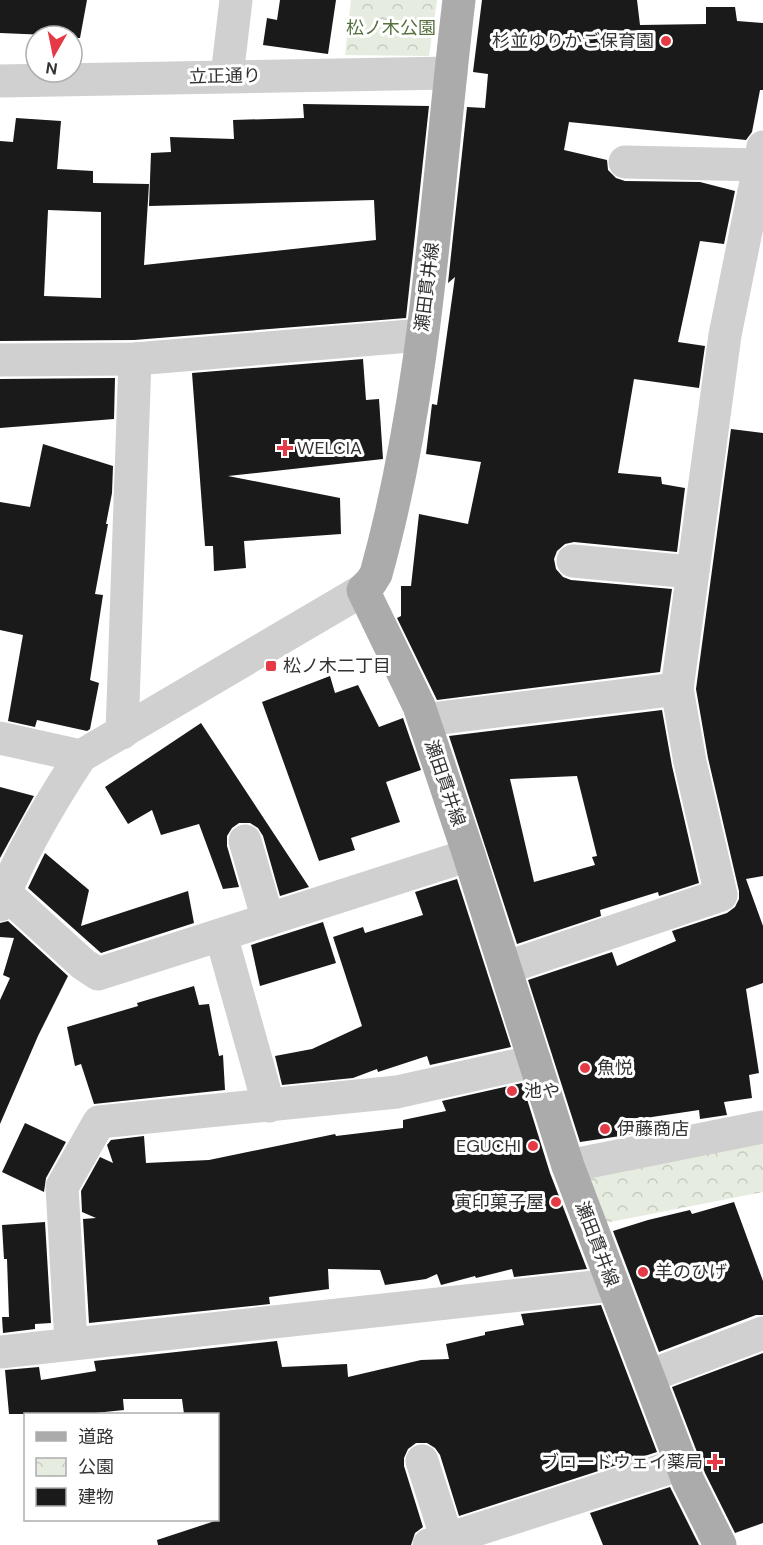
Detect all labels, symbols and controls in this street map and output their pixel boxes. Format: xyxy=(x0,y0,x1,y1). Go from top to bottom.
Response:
park label: 松ノ木公園 xyxy=(346,16,436,40)
north arrow xyxy=(24,24,84,84)
place label: 杉並ゆりかご保育園 xyxy=(492,29,654,53)
marker: 杉並ゆりかご保育園 xyxy=(659,34,673,48)
text: N xyxy=(44,57,59,80)
street label: 立正通り xyxy=(189,63,261,89)
street label: 瀬田貫井線 xyxy=(410,241,444,333)
place label: WELCIA xyxy=(297,436,362,460)
marker: WELCIA xyxy=(278,441,292,455)
place label: 松ノ木二丁目 xyxy=(283,654,391,678)
marker: 松ノ木二丁目 xyxy=(264,659,278,673)
street label: 瀬田貫井線 xyxy=(419,737,471,829)
place label: 魚悦 xyxy=(597,1056,633,1080)
marker: 魚悦 xyxy=(578,1061,592,1075)
place label: 池や xyxy=(524,1079,560,1103)
marker: 池や xyxy=(505,1084,519,1098)
place label: 伊藤商店 xyxy=(617,1117,689,1141)
marker: 伊藤商店 xyxy=(598,1122,612,1136)
place label: EGUCHI xyxy=(456,1134,521,1158)
marker: EGUCHI xyxy=(526,1139,540,1153)
place label: 寅印菓子屋 xyxy=(454,1190,544,1214)
marker: 寅印菓子屋 xyxy=(549,1195,563,1209)
street label: 瀬田貫井線 xyxy=(570,1198,624,1290)
place label: 羊のひげ xyxy=(655,1260,727,1284)
marker: 羊のひげ xyxy=(636,1265,650,1279)
legend xyxy=(24,1413,219,1521)
text: 道路 xyxy=(78,1425,114,1449)
place label: ブロードウェイ薬局 xyxy=(541,1450,703,1474)
text: 公園 xyxy=(78,1455,114,1479)
marker: ブロードウェイ薬局 xyxy=(708,1455,722,1469)
text: 建物 xyxy=(78,1485,114,1509)

